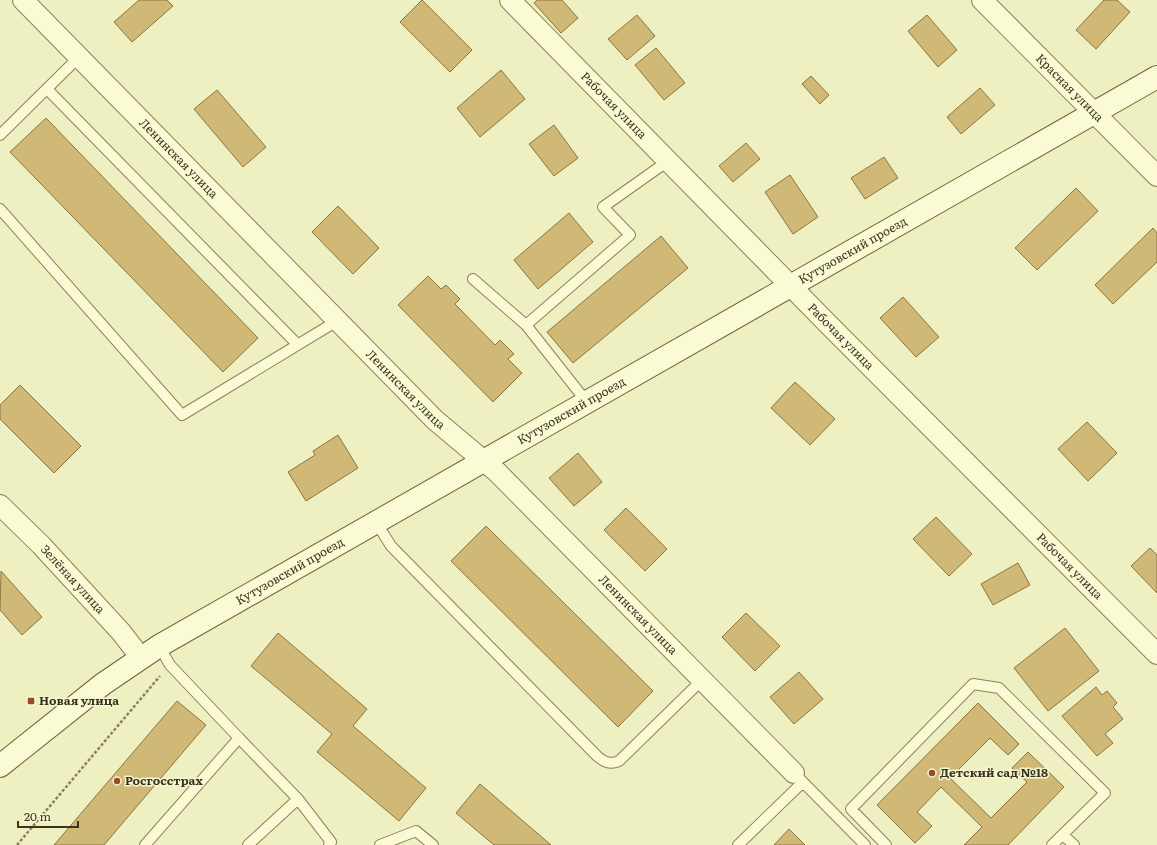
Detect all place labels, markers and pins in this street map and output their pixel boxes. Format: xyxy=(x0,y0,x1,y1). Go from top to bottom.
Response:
place label: Новая улица xyxy=(39,691,119,709)
marker: Новая улица xyxy=(26,696,36,706)
place label: Детский сад №18 xyxy=(940,763,1048,781)
marker: Детский сад №18 xyxy=(927,768,937,778)
place label: Росгосстрах xyxy=(125,771,203,789)
marker: Росгосстрах xyxy=(112,776,122,786)

